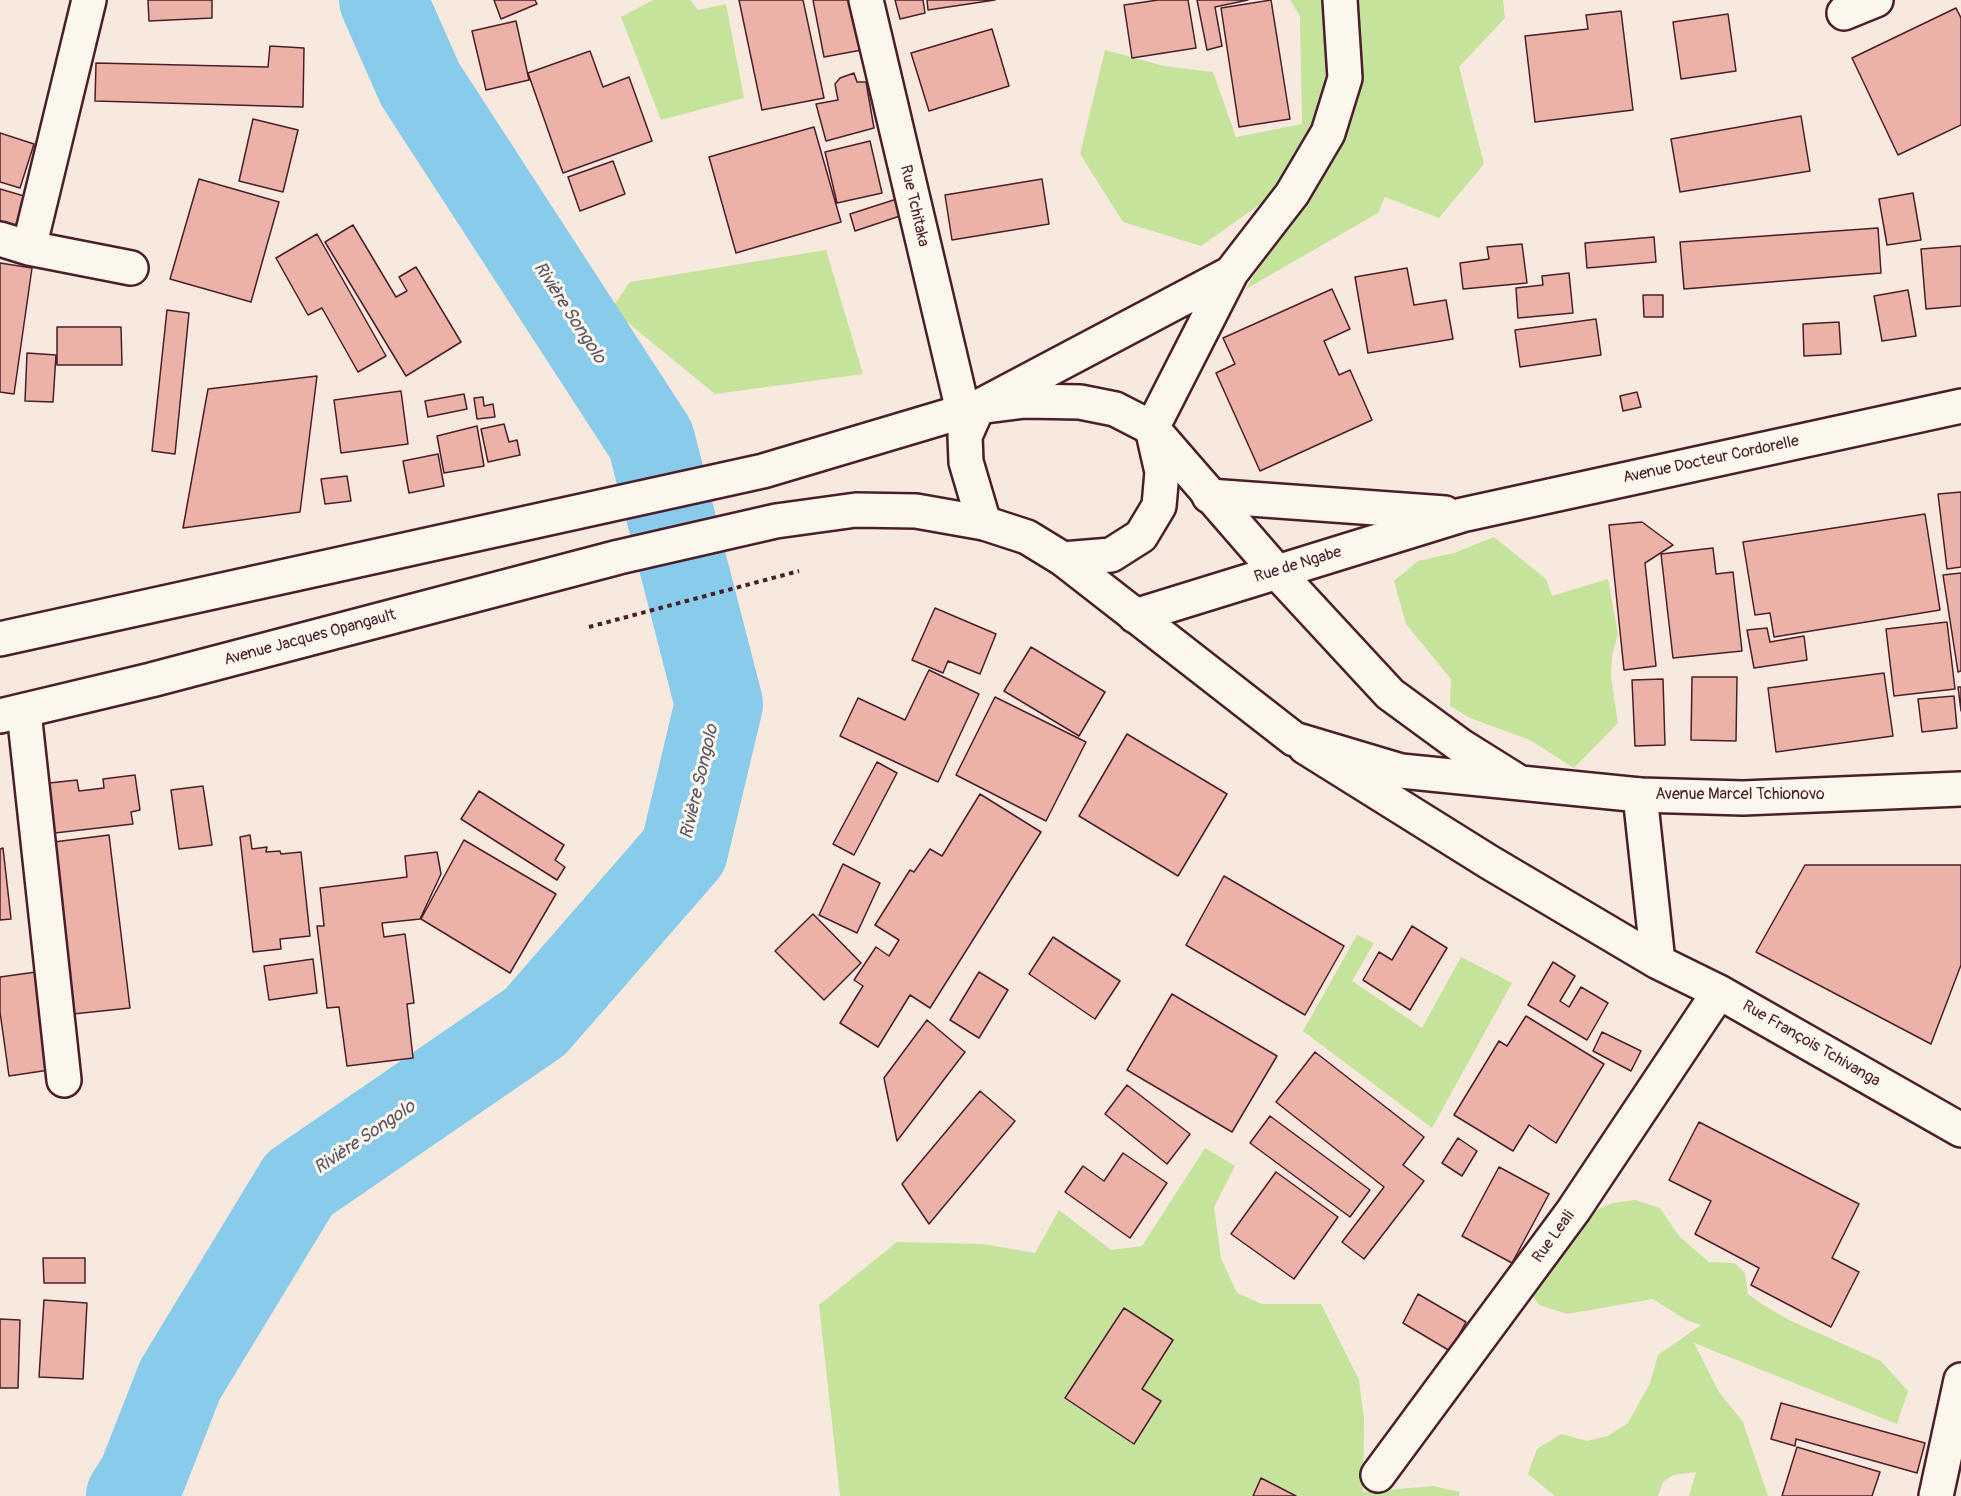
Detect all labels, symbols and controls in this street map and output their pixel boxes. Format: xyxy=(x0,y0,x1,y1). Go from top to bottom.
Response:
street label: Rue Tchitaka xyxy=(895,163,933,249)
water label: Rivière Songolo xyxy=(528,258,610,368)
street label: Avenue Docteur Cordorelle xyxy=(1621,432,1801,488)
street label: Rue de Ngabe xyxy=(1252,543,1344,587)
street label: Avenue Jacques Opangault xyxy=(222,606,398,670)
water label: Rivière Songolo xyxy=(676,723,724,841)
street label: Avenue Marcel Tchionovo xyxy=(1655,785,1825,805)
street label: Rue François Tchivanga xyxy=(1739,997,1883,1091)
water label: Rivière Songolo xyxy=(311,1096,419,1180)
street label: Rue Leali xyxy=(1529,1207,1579,1267)

